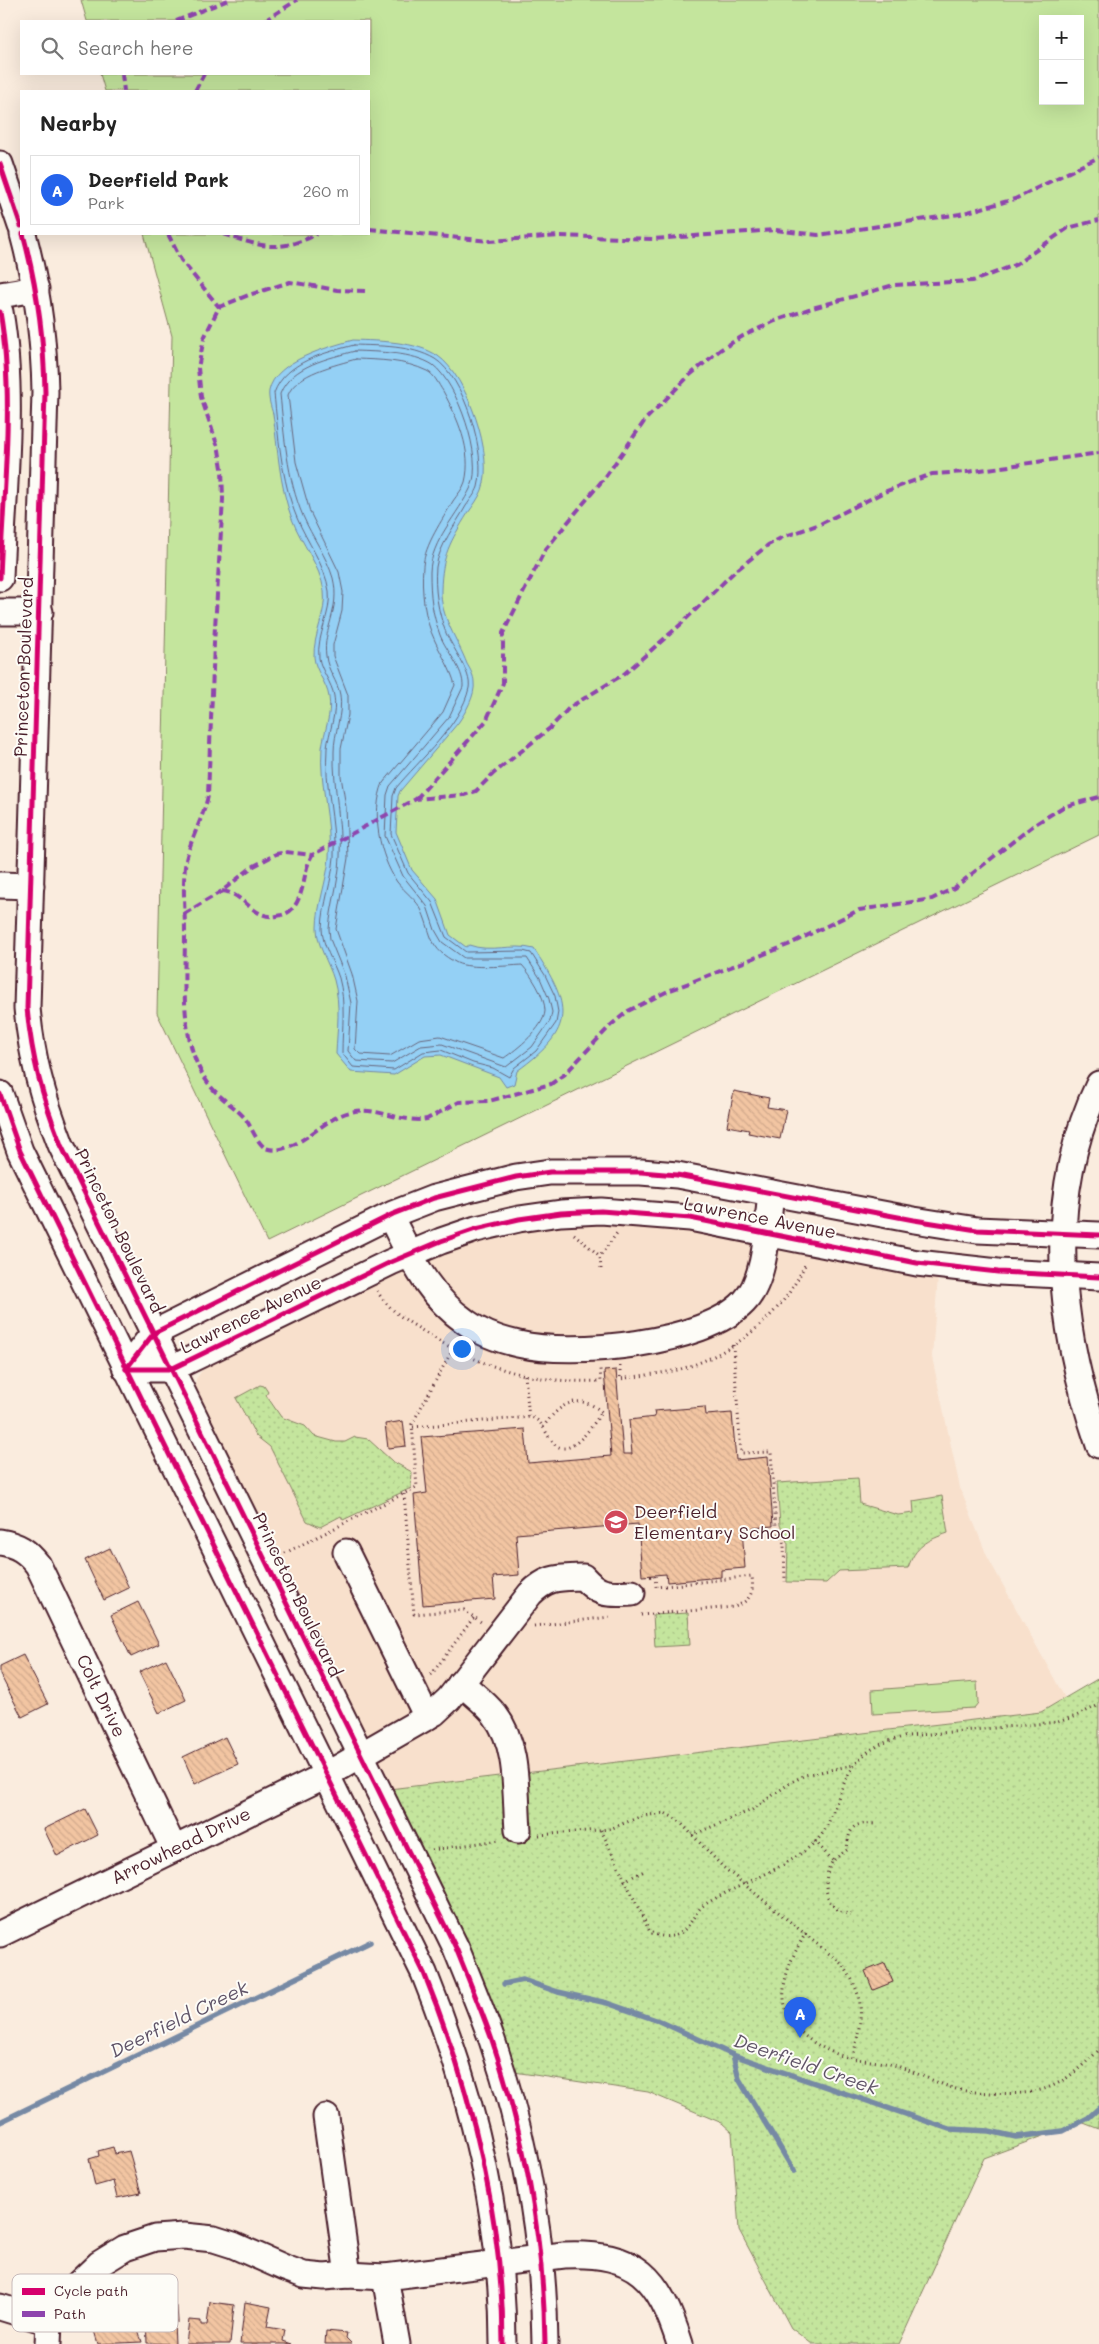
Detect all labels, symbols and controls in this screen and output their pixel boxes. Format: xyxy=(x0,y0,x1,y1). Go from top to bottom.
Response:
map controls xyxy=(1039,15,1084,105)
button: + xyxy=(1039,15,1084,60)
search box xyxy=(20,20,370,75)
icon: search xyxy=(38,34,66,62)
text: Search here xyxy=(78,35,194,60)
button: − xyxy=(1039,60,1084,105)
text: Nearby xyxy=(40,109,117,136)
text: Deerfield Park xyxy=(88,167,229,192)
text: A xyxy=(51,180,63,201)
text: 260 m xyxy=(303,180,349,201)
text: Park xyxy=(88,192,124,213)
street label: Princeton Boulevard xyxy=(8,577,38,757)
street label: Princeton Boulevard xyxy=(70,1144,170,1317)
street label: Lawrence Avenue xyxy=(682,1190,838,1244)
street label: Lawrence Avenue xyxy=(176,1269,325,1359)
your location xyxy=(449,1336,475,1362)
place label: Deerfield Elementary School xyxy=(634,1499,796,1544)
street label: Princeton Boulevard xyxy=(248,1508,348,1681)
school or university icon: Deerfield Elementary School xyxy=(603,1509,629,1535)
street label: Colt Drive xyxy=(72,1650,132,1741)
street label: Arrowhead Drive xyxy=(107,1801,254,1889)
water label: Deerfield Creek xyxy=(106,1974,253,2063)
pin: A xyxy=(784,1997,816,2038)
water label: Deerfield Creek xyxy=(731,2027,882,2100)
legend xyxy=(12,2274,178,2332)
text: Cycle path xyxy=(54,2281,128,2300)
text: Path xyxy=(54,2304,85,2323)

